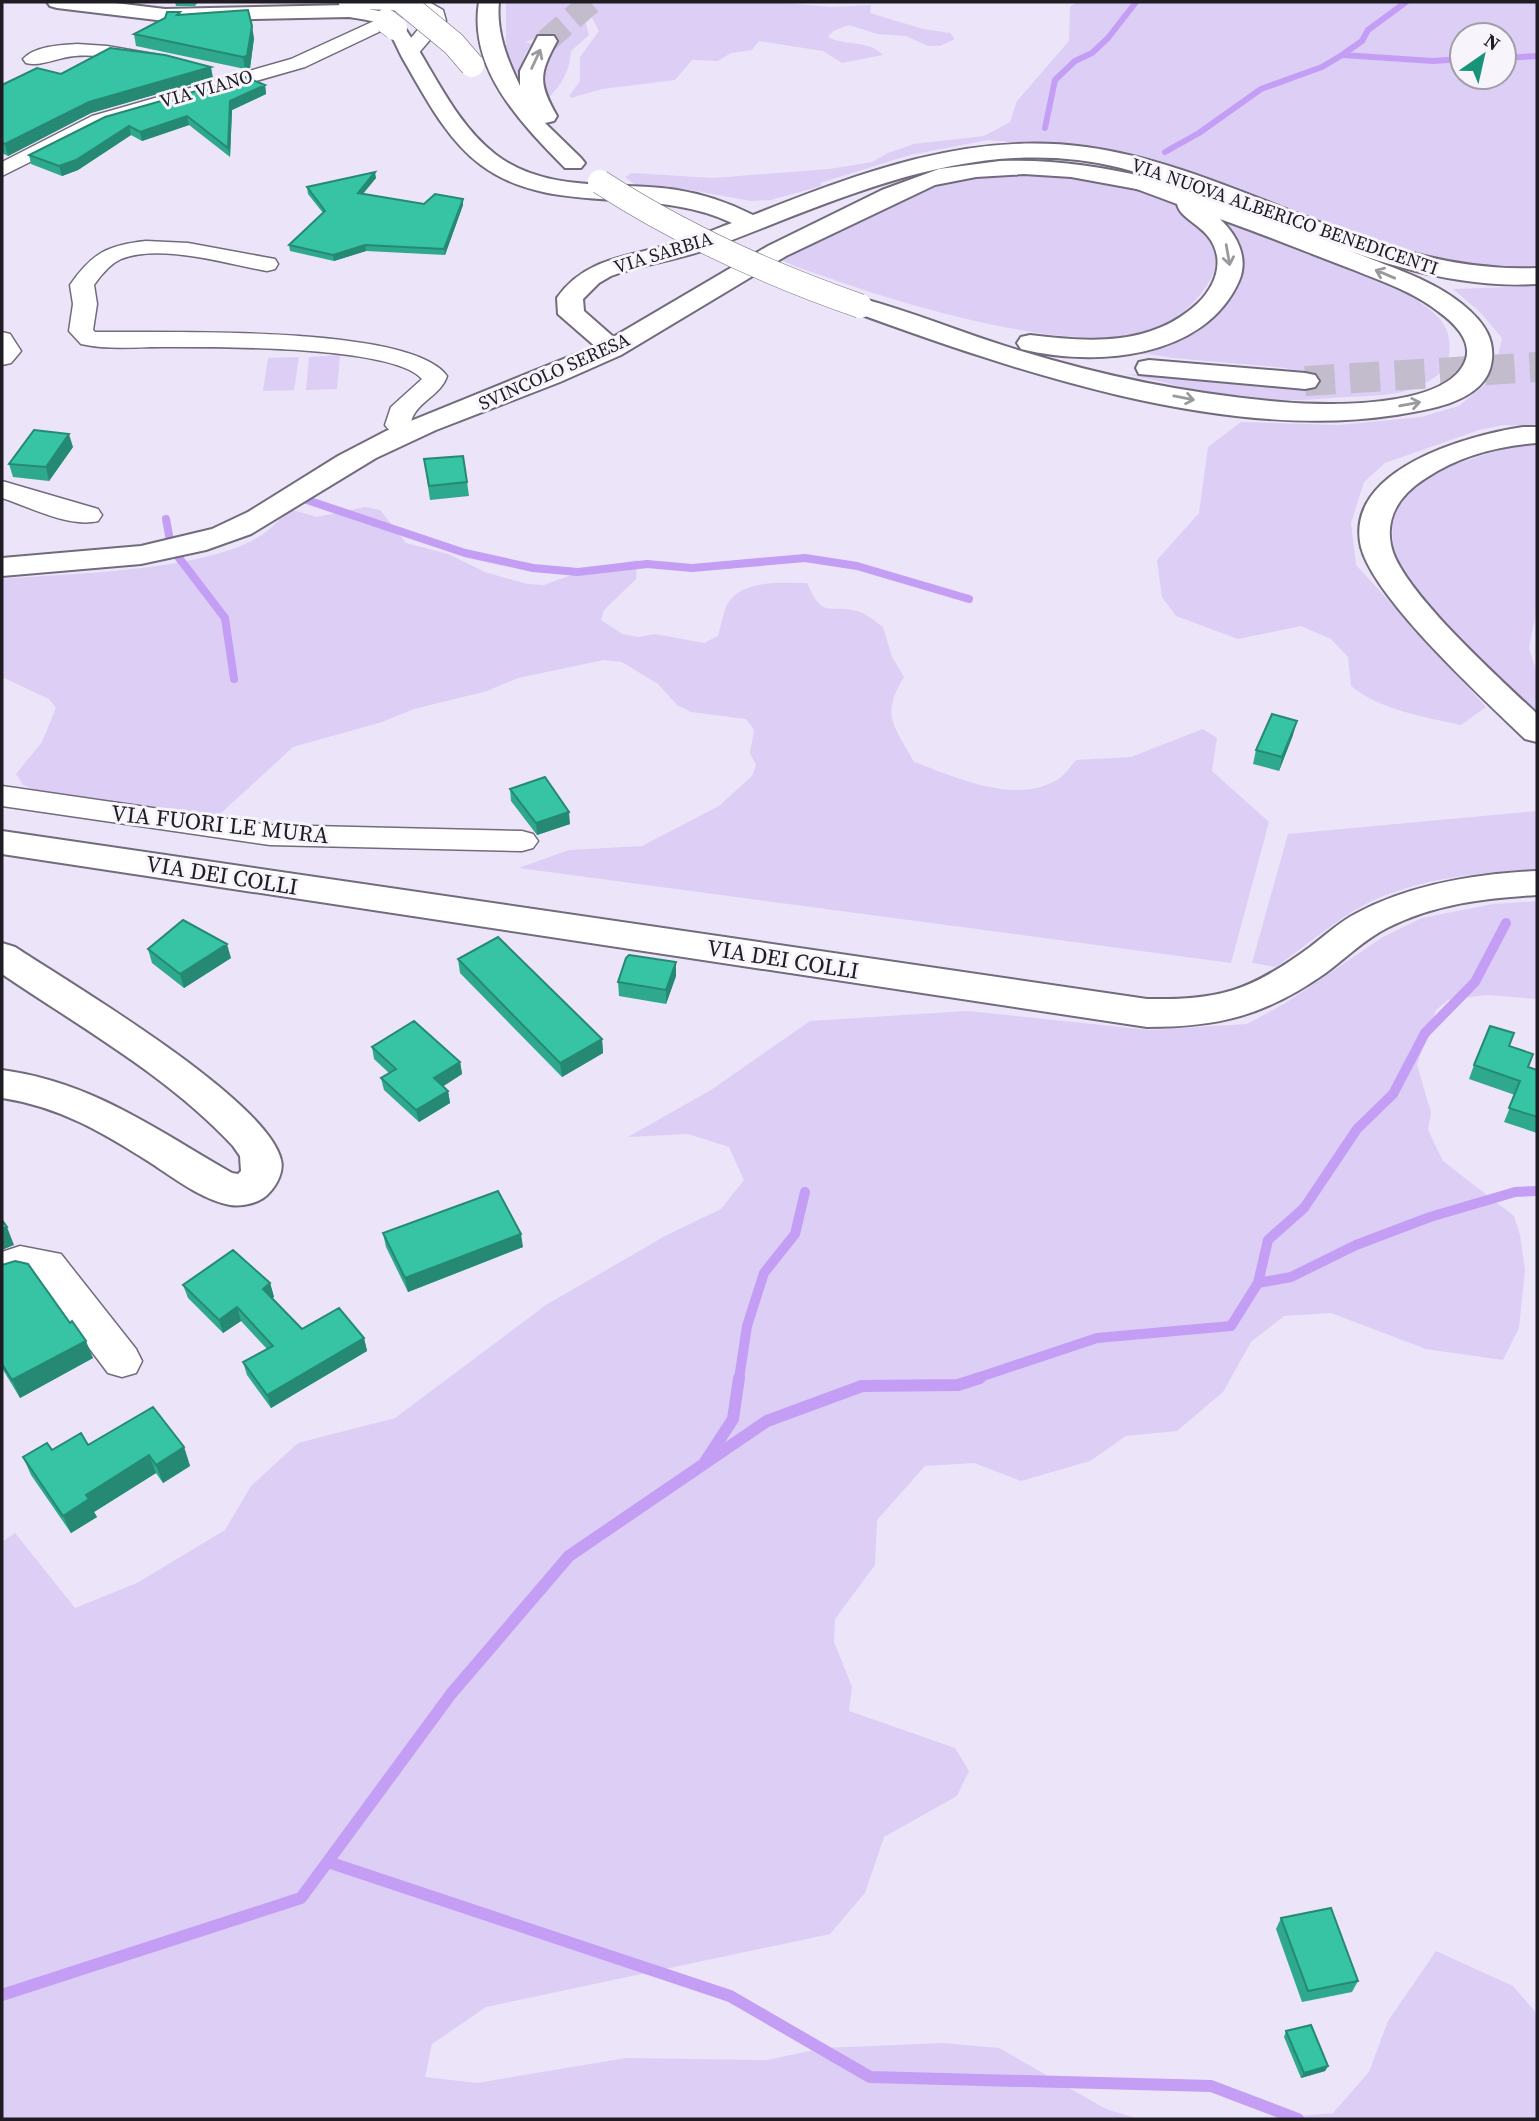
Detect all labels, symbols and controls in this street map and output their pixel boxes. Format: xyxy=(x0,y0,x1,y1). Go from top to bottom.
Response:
north arrow xyxy=(1448,21,1518,91)
text: N xyxy=(1479,27,1506,57)
one-way arrow xyxy=(530,49,544,70)
street label: VIA VIANO xyxy=(156,62,256,114)
street label: VIA NUOVA ALBERICO BENEDICENTI xyxy=(1128,151,1442,281)
street label: VIA SARBIA xyxy=(610,225,716,279)
one-way arrow xyxy=(1222,243,1235,266)
one-way arrow xyxy=(1374,267,1396,280)
street label: SVINCOLO SERESA xyxy=(474,326,634,416)
one-way arrow xyxy=(1172,391,1195,405)
one-way arrow xyxy=(1398,397,1421,410)
street label: VIA FUORI LE MURA xyxy=(110,797,331,851)
street label: VIA DEI COLLI xyxy=(144,847,300,903)
street label: VIA DEI COLLI xyxy=(705,931,861,987)

